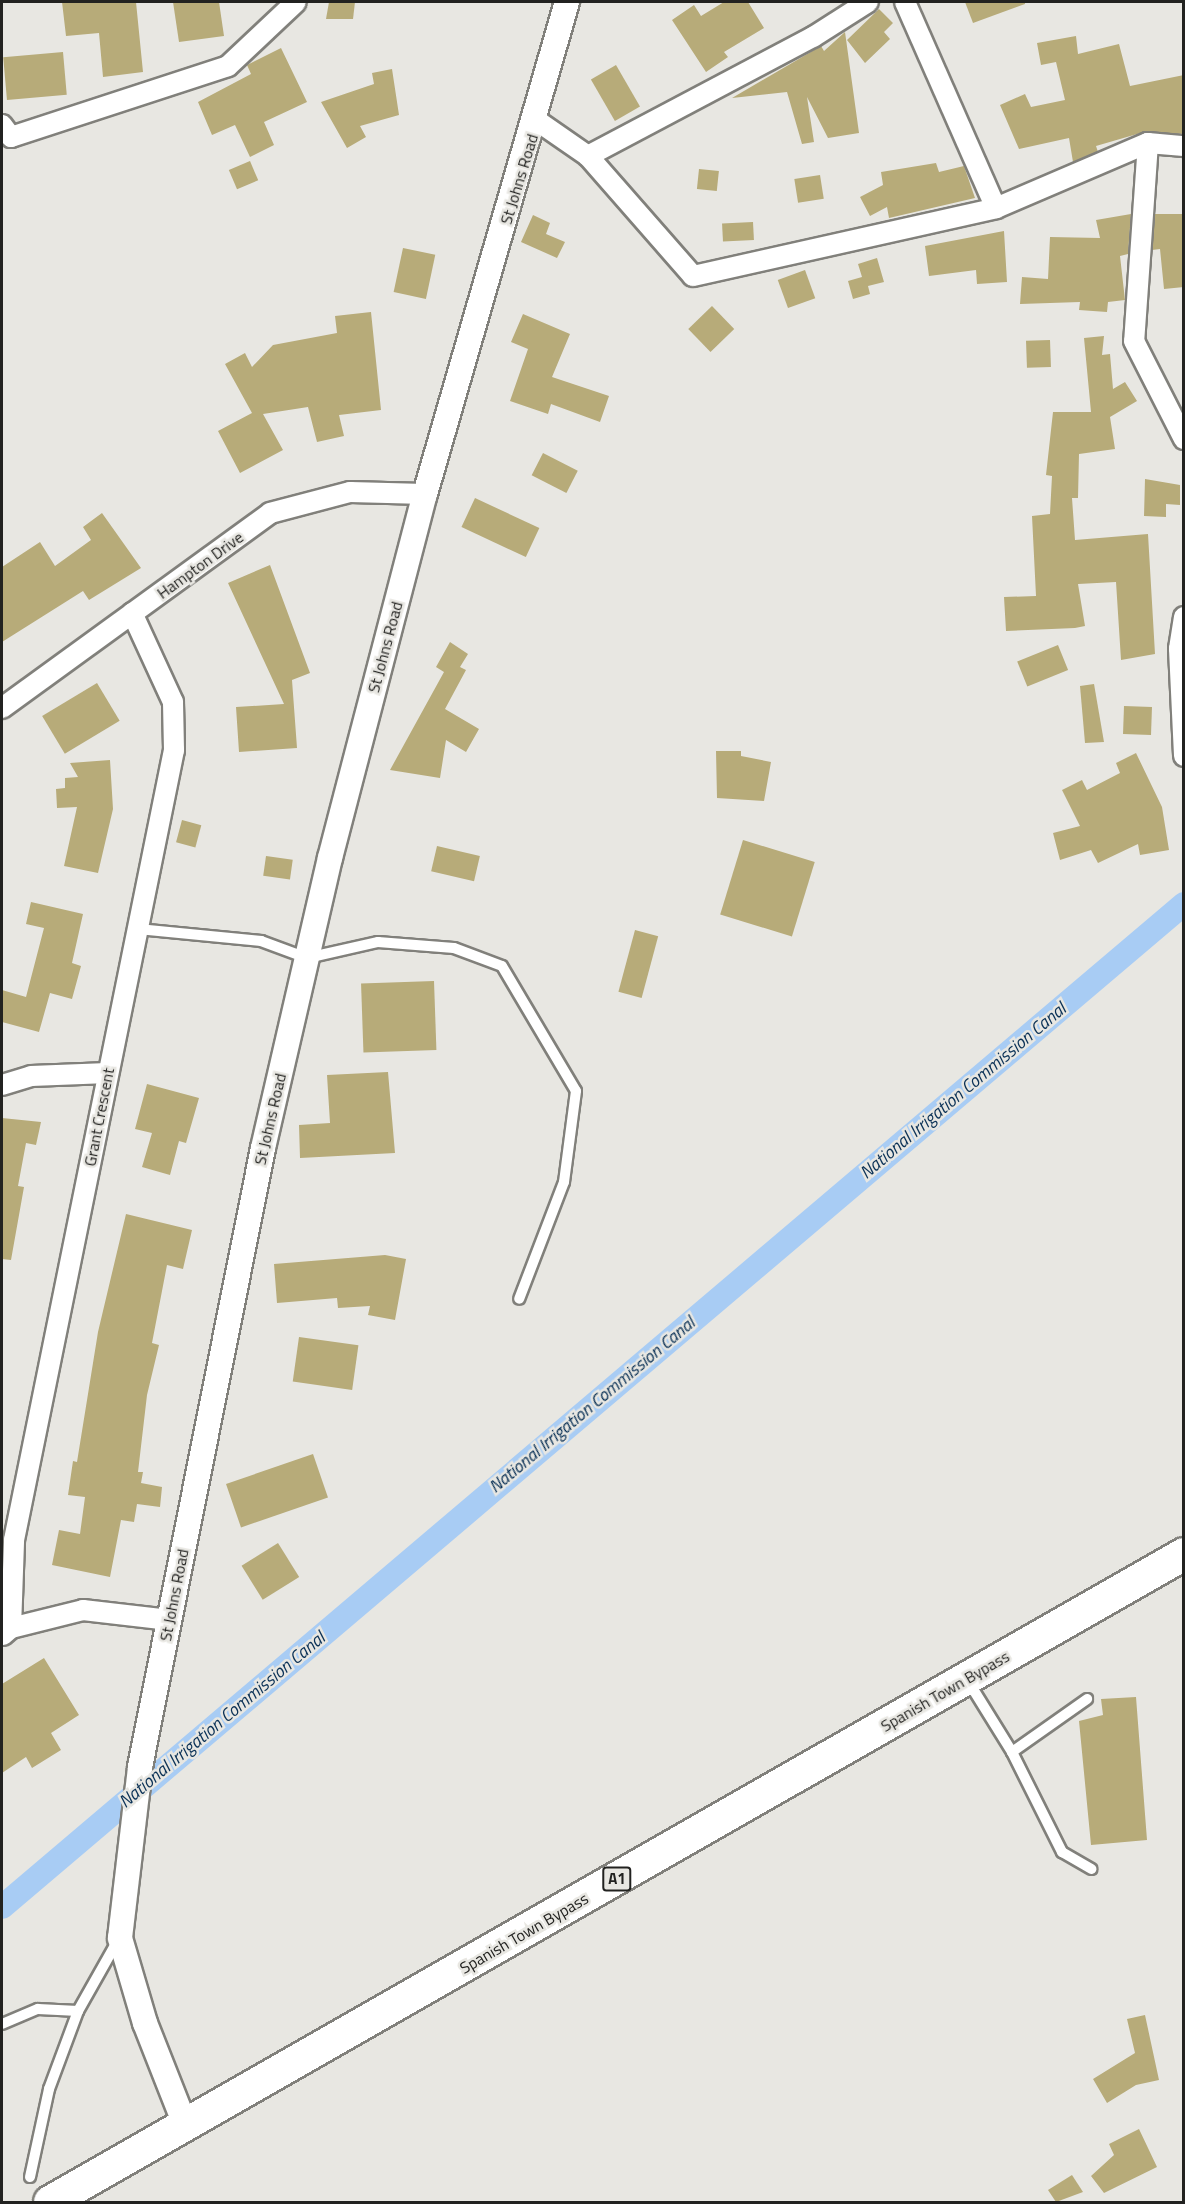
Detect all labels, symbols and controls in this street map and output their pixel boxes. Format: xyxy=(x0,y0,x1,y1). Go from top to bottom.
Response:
street label: St Johns Road xyxy=(496,132,542,226)
street label: Hampton Drive xyxy=(153,527,247,603)
street label: St Johns Road xyxy=(364,599,406,695)
water label: National Irrigation Commission Canal xyxy=(856,998,1070,1184)
street label: Grant Crescent xyxy=(80,1066,118,1168)
street label: St Johns Road xyxy=(250,1071,290,1167)
water label: National Irrigation Commission Canal xyxy=(485,1312,699,1498)
street label: St Johns Road xyxy=(156,1547,192,1643)
water label: National Irrigation Commission Canal xyxy=(115,1627,329,1813)
street label: Spanish Town Bypass xyxy=(877,1646,1013,1736)
road number: A1 xyxy=(602,1867,632,1891)
street label: Spanish Town Bypass xyxy=(456,1888,592,1978)

